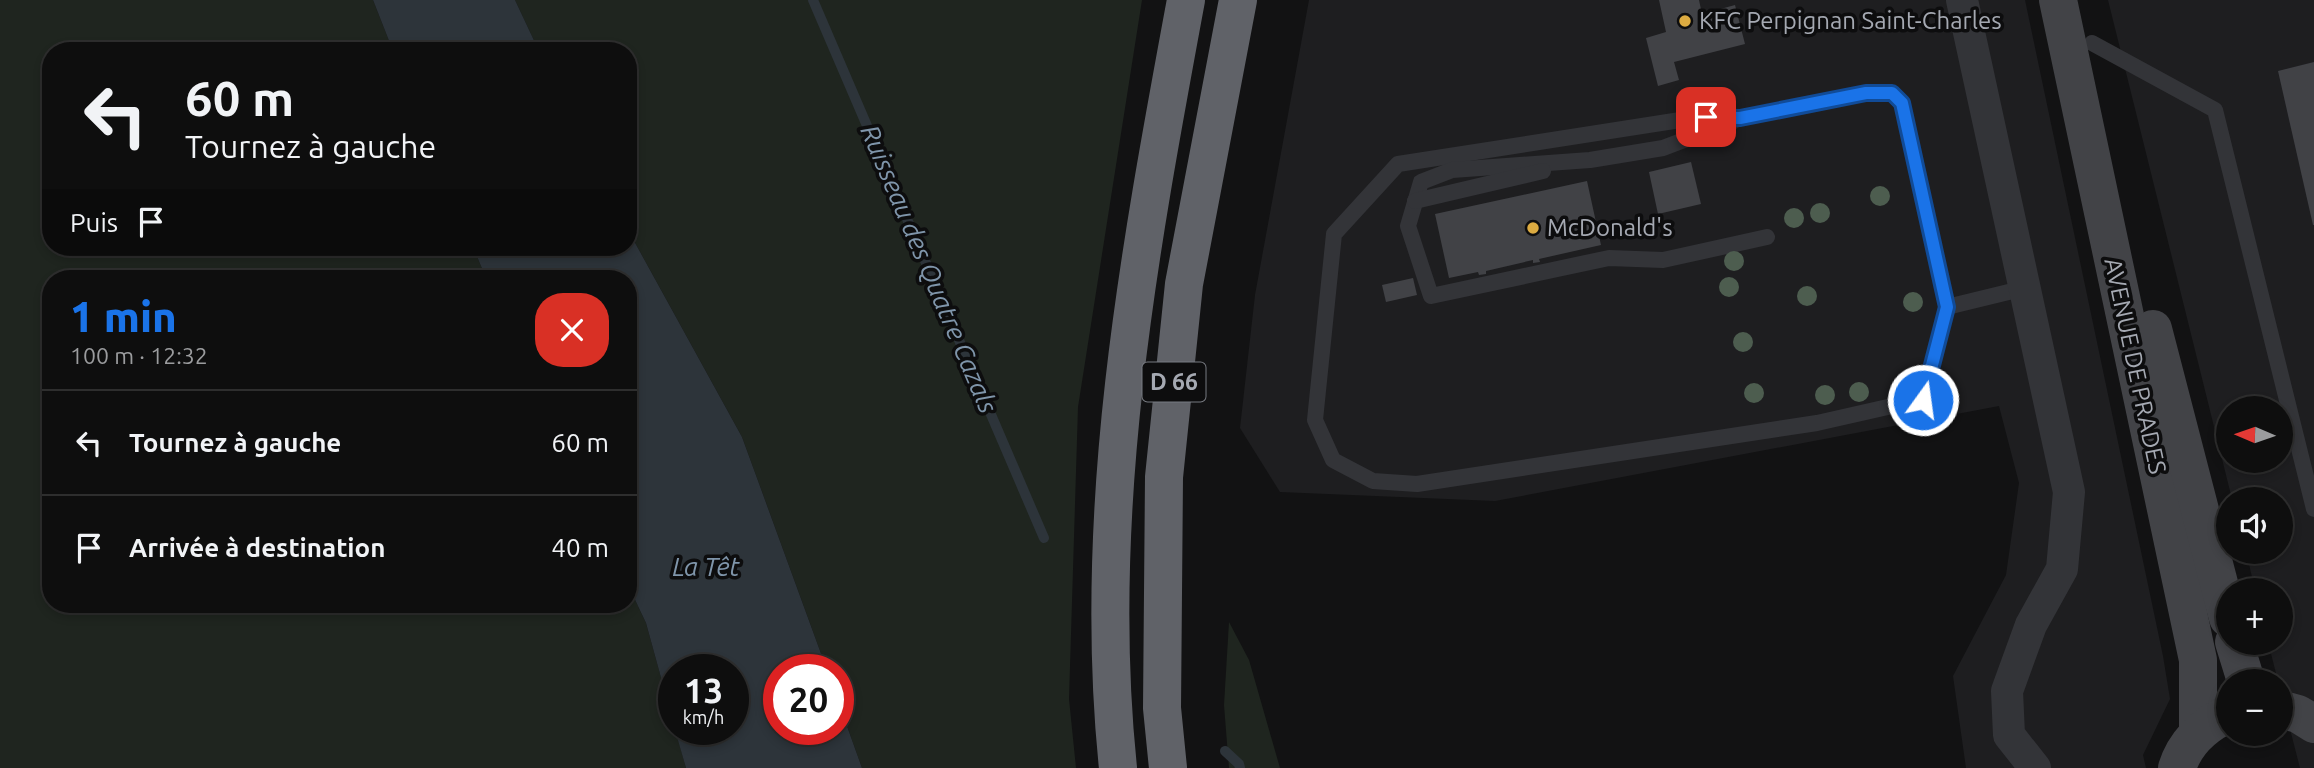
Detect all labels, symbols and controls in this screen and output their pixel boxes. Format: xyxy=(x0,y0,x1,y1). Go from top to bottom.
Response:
place label: KFC Perpignan Saint-Charles xyxy=(1699,7,2002,34)
marker: KFC Perpignan Saint-Charles xyxy=(1677,13,1693,29)
icon: left xyxy=(70,70,161,161)
text: 60 m xyxy=(185,70,294,125)
pin xyxy=(1676,87,1736,147)
icon: arrive xyxy=(1687,98,1725,136)
water label: Ruisseau des Quatre Cazals xyxy=(855,120,1003,418)
text: Tournez à gauche xyxy=(185,128,436,164)
icon: arrive xyxy=(132,203,170,241)
text: Puis xyxy=(70,208,118,237)
place label: McDonald's xyxy=(1547,214,1673,241)
marker: McDonald's xyxy=(1525,220,1541,236)
street label: AVENUE DE PRADES xyxy=(2099,255,2172,476)
text: 1 min xyxy=(70,293,177,340)
button: close xyxy=(535,293,609,367)
text: 100 m · 12:32 xyxy=(70,343,208,368)
road number: D 66 xyxy=(1142,362,1206,402)
position arrow xyxy=(1886,363,1960,437)
north arrow xyxy=(2216,396,2292,472)
map controls xyxy=(2216,396,2293,746)
icon: left xyxy=(70,424,108,462)
text: Tournez à gauche xyxy=(129,428,341,457)
text: 60 m xyxy=(551,428,609,457)
button: sound xyxy=(2216,487,2293,564)
icon: arrive xyxy=(70,529,108,567)
text: Arrivée à destination xyxy=(129,533,385,562)
text: 40 m xyxy=(551,533,609,562)
water label: La Têt xyxy=(672,552,741,581)
button: + xyxy=(2216,578,2293,655)
speed limit sign: 20 xyxy=(763,654,854,745)
button: − xyxy=(2216,669,2293,746)
text: 13 xyxy=(684,670,723,710)
text: km/h xyxy=(683,707,724,727)

